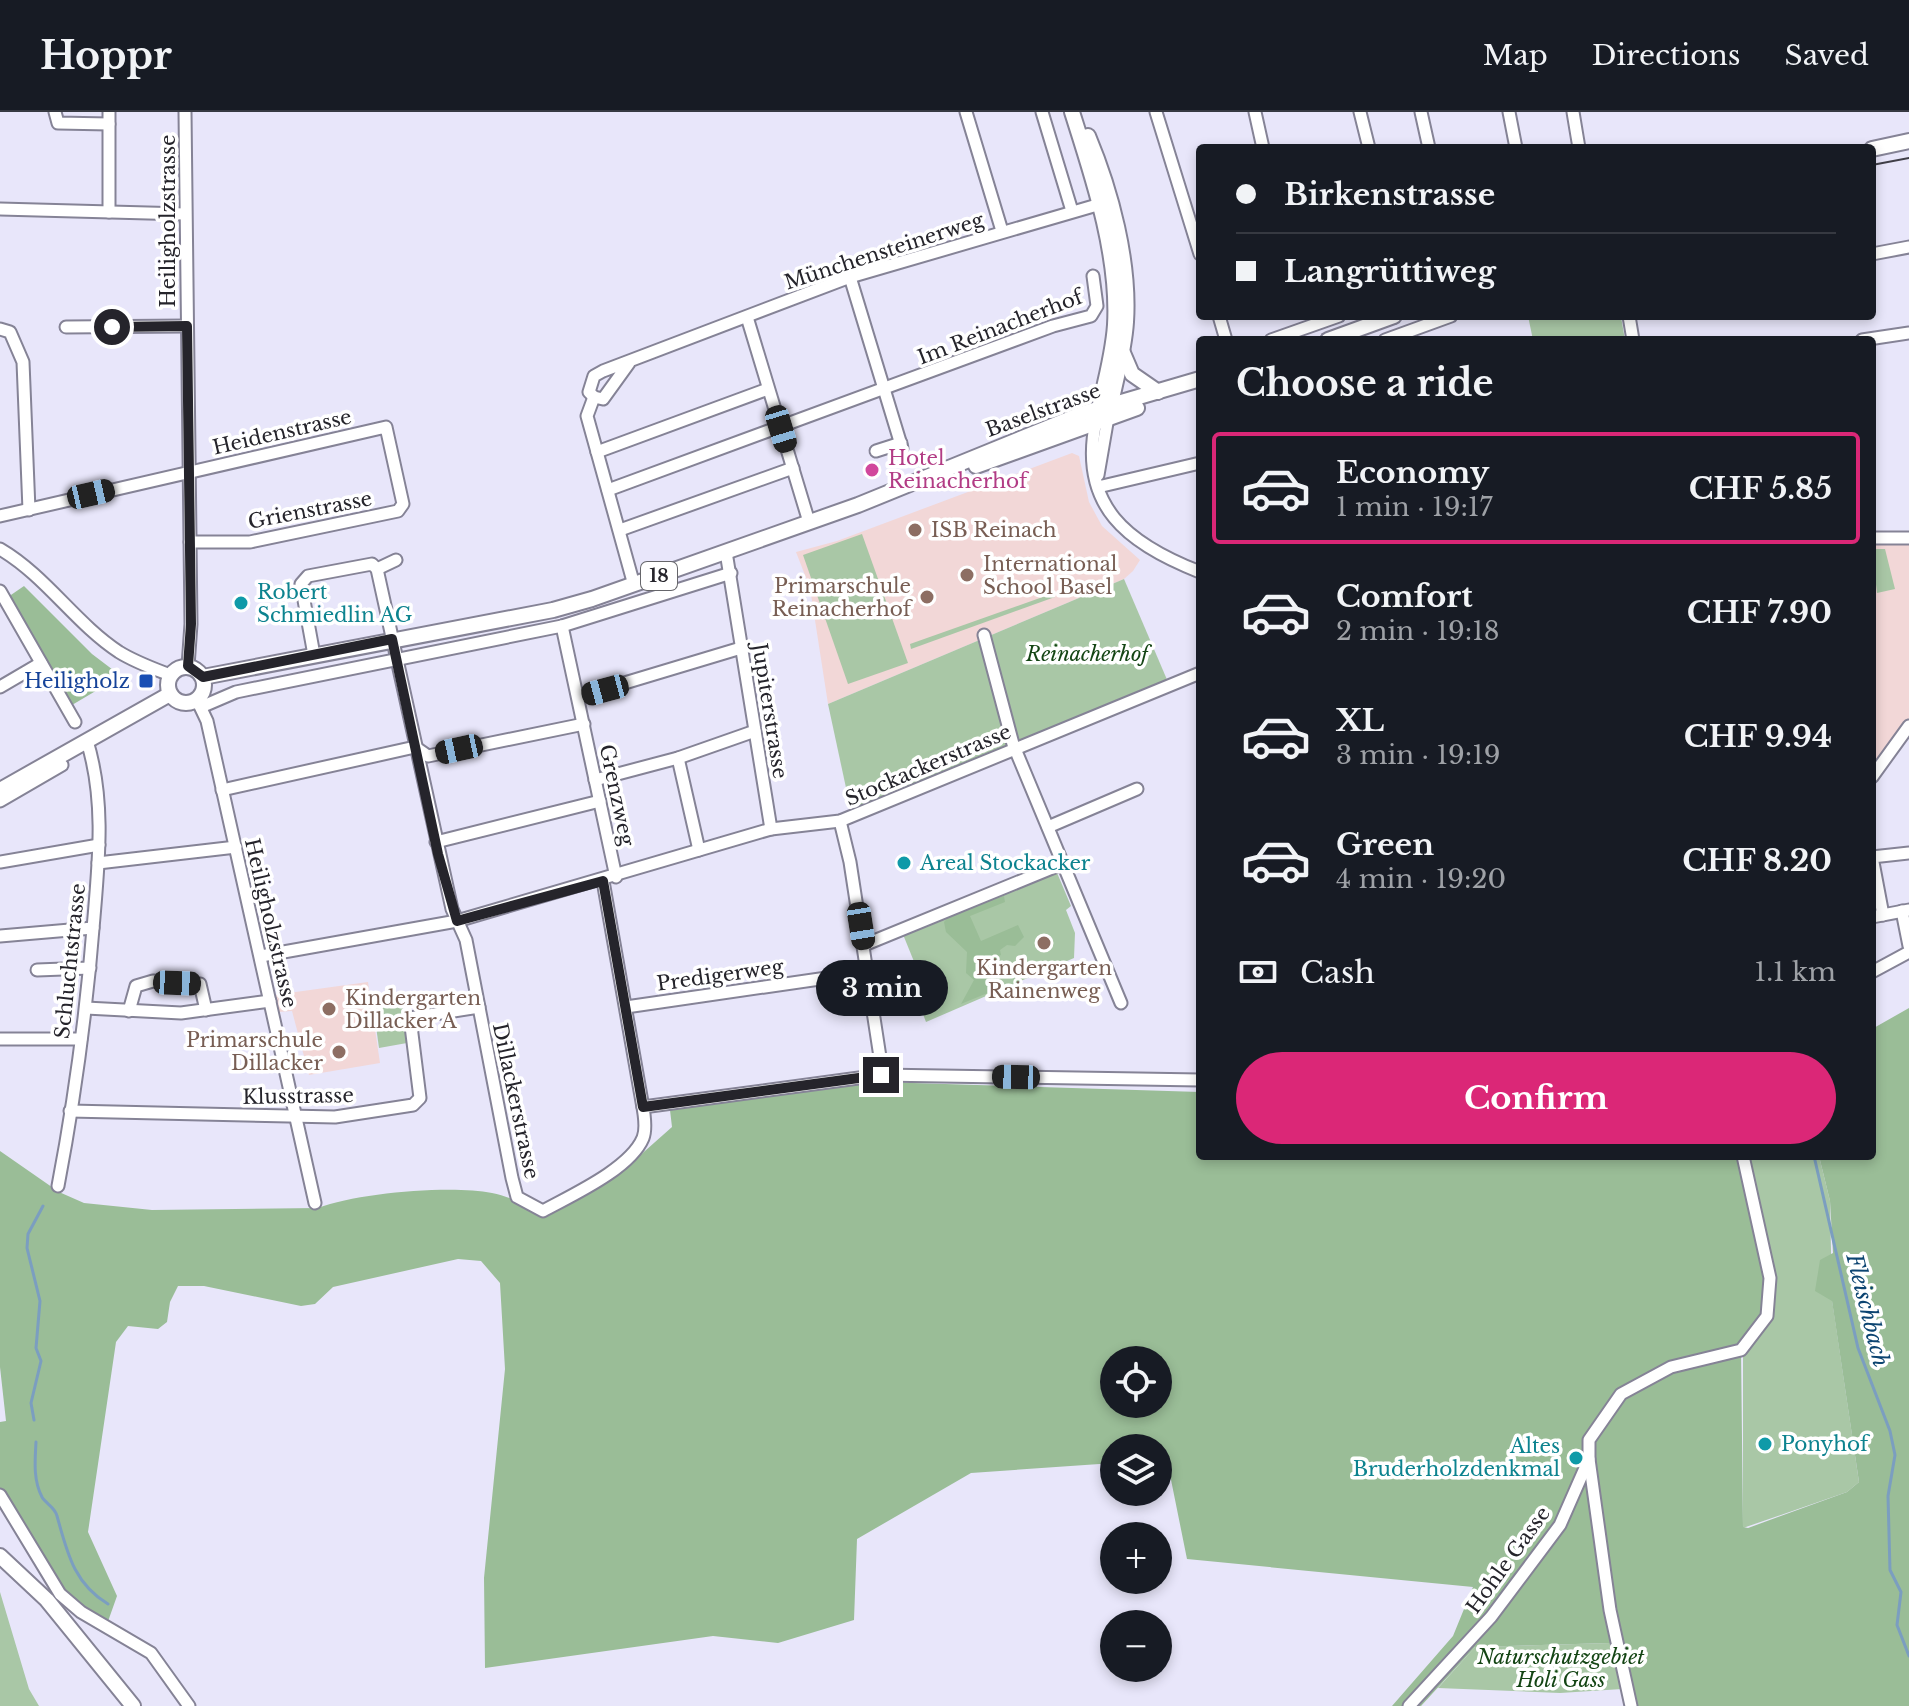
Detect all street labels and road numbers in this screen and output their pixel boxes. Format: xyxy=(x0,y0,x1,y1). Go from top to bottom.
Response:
street label: Heiligholzstrasse xyxy=(156,135,180,307)
street label: Münchensteinerweg xyxy=(781,207,988,295)
street label: Im Reinacherhof xyxy=(914,283,1088,370)
street label: Baselstrasse xyxy=(982,378,1104,442)
street label: Heidenstrasse xyxy=(210,404,354,460)
street label: Grienstrasse xyxy=(246,486,374,534)
road number: 18 xyxy=(641,562,677,590)
street label: Jupiterstrasse xyxy=(747,639,793,780)
street label: Stockackerstrasse xyxy=(842,719,1014,811)
street label: Grenzweg xyxy=(595,742,640,849)
street label: Heiligholzstrasse xyxy=(240,836,302,1010)
street label: Schluchtstrasse xyxy=(50,882,90,1040)
street label: Predigerweg xyxy=(655,954,786,996)
street label: Dillackerstrasse xyxy=(488,1021,544,1181)
street label: Klusstrasse xyxy=(242,1083,354,1109)
street label: Hohle Gasse xyxy=(1461,1502,1555,1618)

